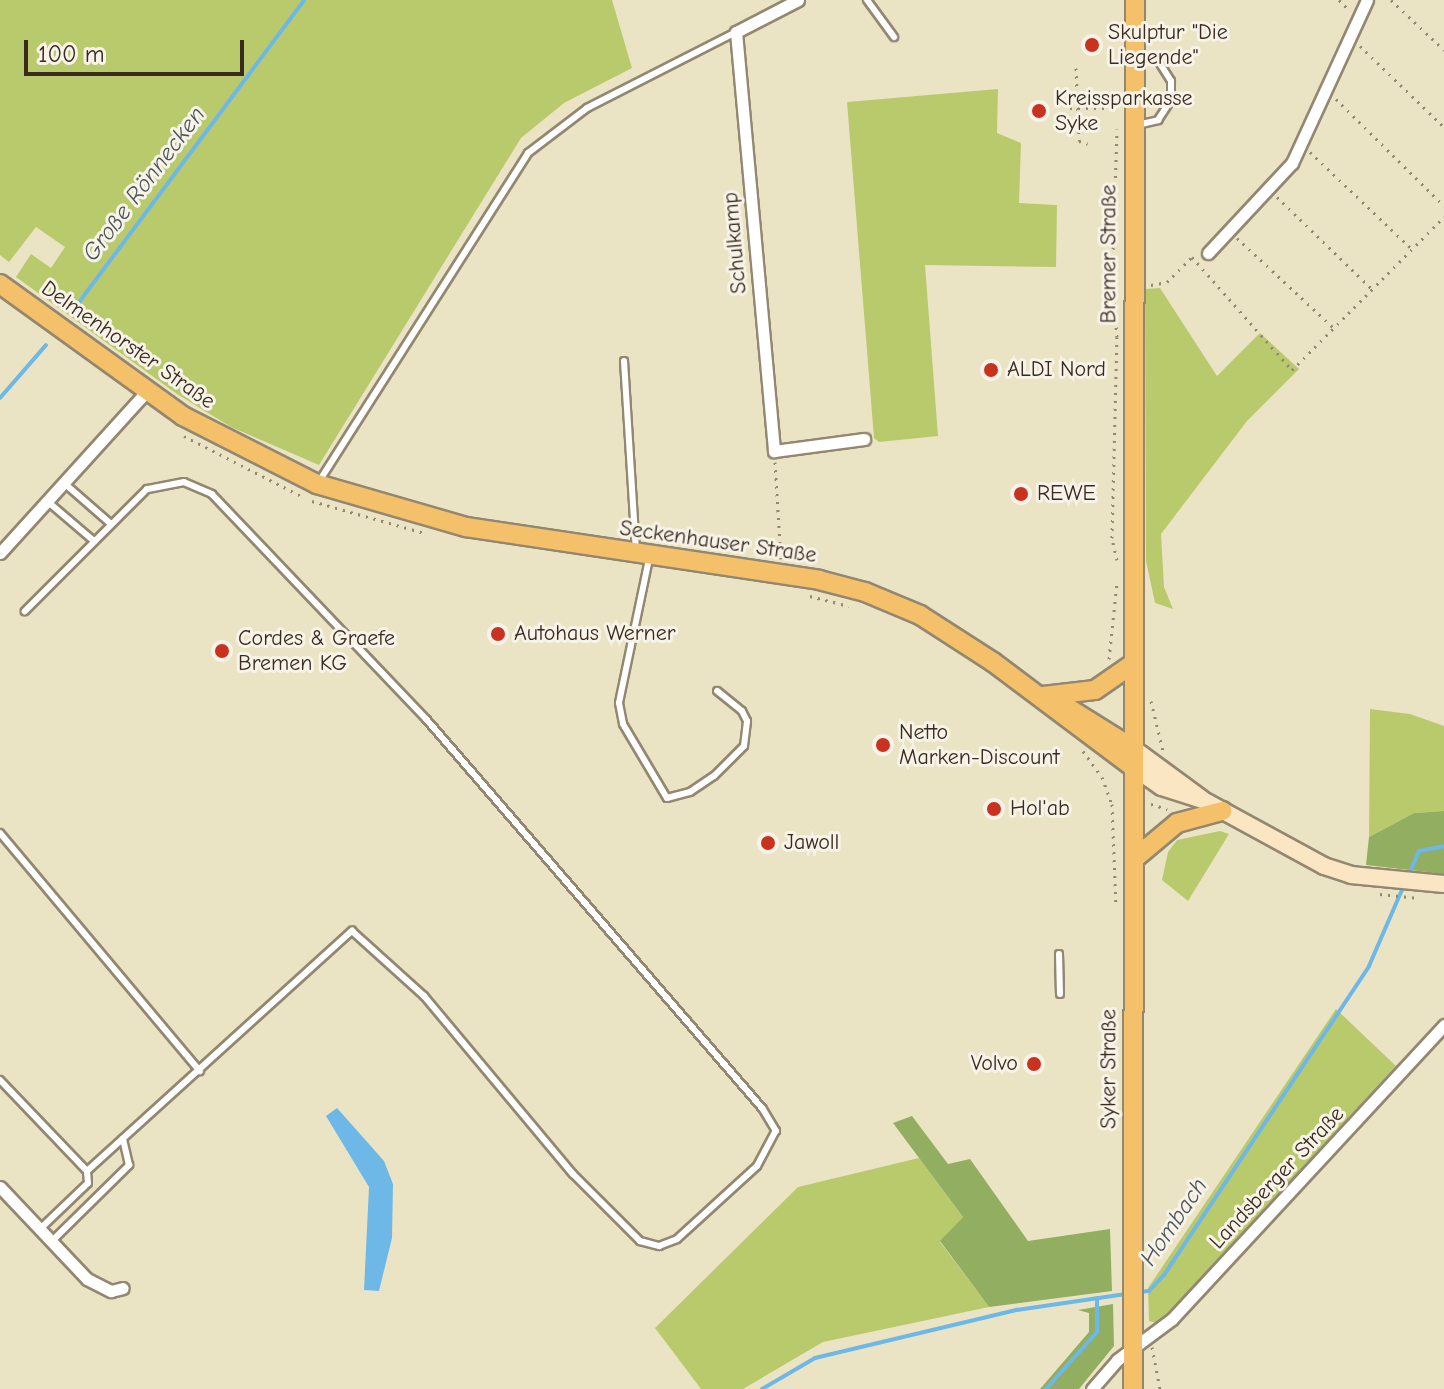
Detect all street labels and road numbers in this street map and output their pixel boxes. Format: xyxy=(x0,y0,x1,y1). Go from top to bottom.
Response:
street label: Bremer Straße xyxy=(1096,185,1122,323)
street label: Schulkamp xyxy=(717,191,753,295)
street label: Delmenhorster Straße xyxy=(36,275,220,415)
street label: Seckenhauser Straße xyxy=(618,515,818,569)
street label: Syker Straße xyxy=(1096,1009,1122,1129)
street label: Landsberger Straße xyxy=(1204,1101,1350,1255)

